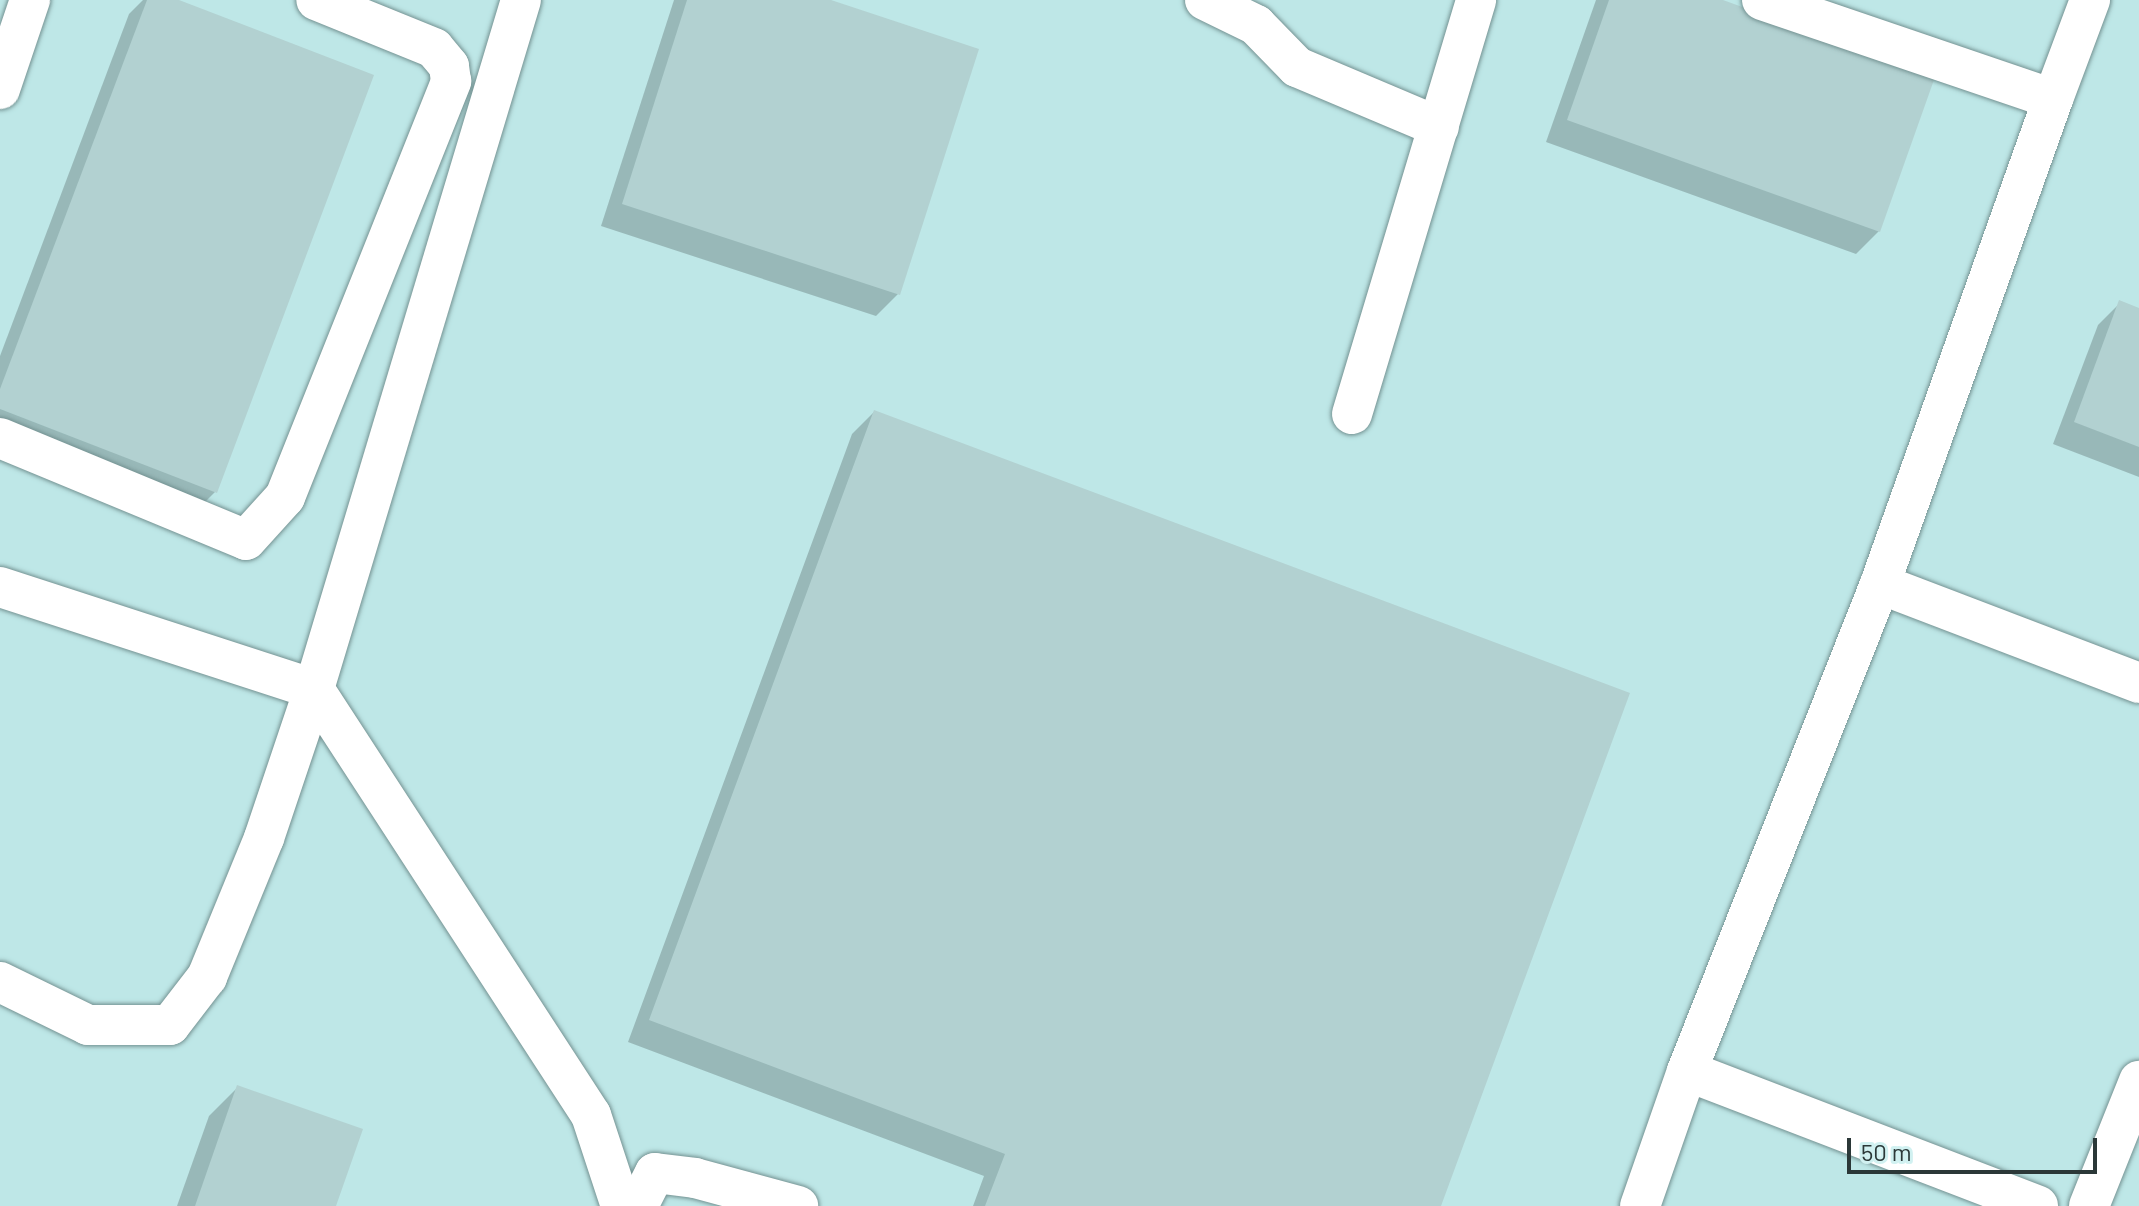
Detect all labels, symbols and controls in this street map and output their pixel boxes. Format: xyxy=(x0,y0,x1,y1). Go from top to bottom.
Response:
scale bar xyxy=(1851,1122,2101,1172)
text: 50 m xyxy=(1861,1137,1912,1166)

